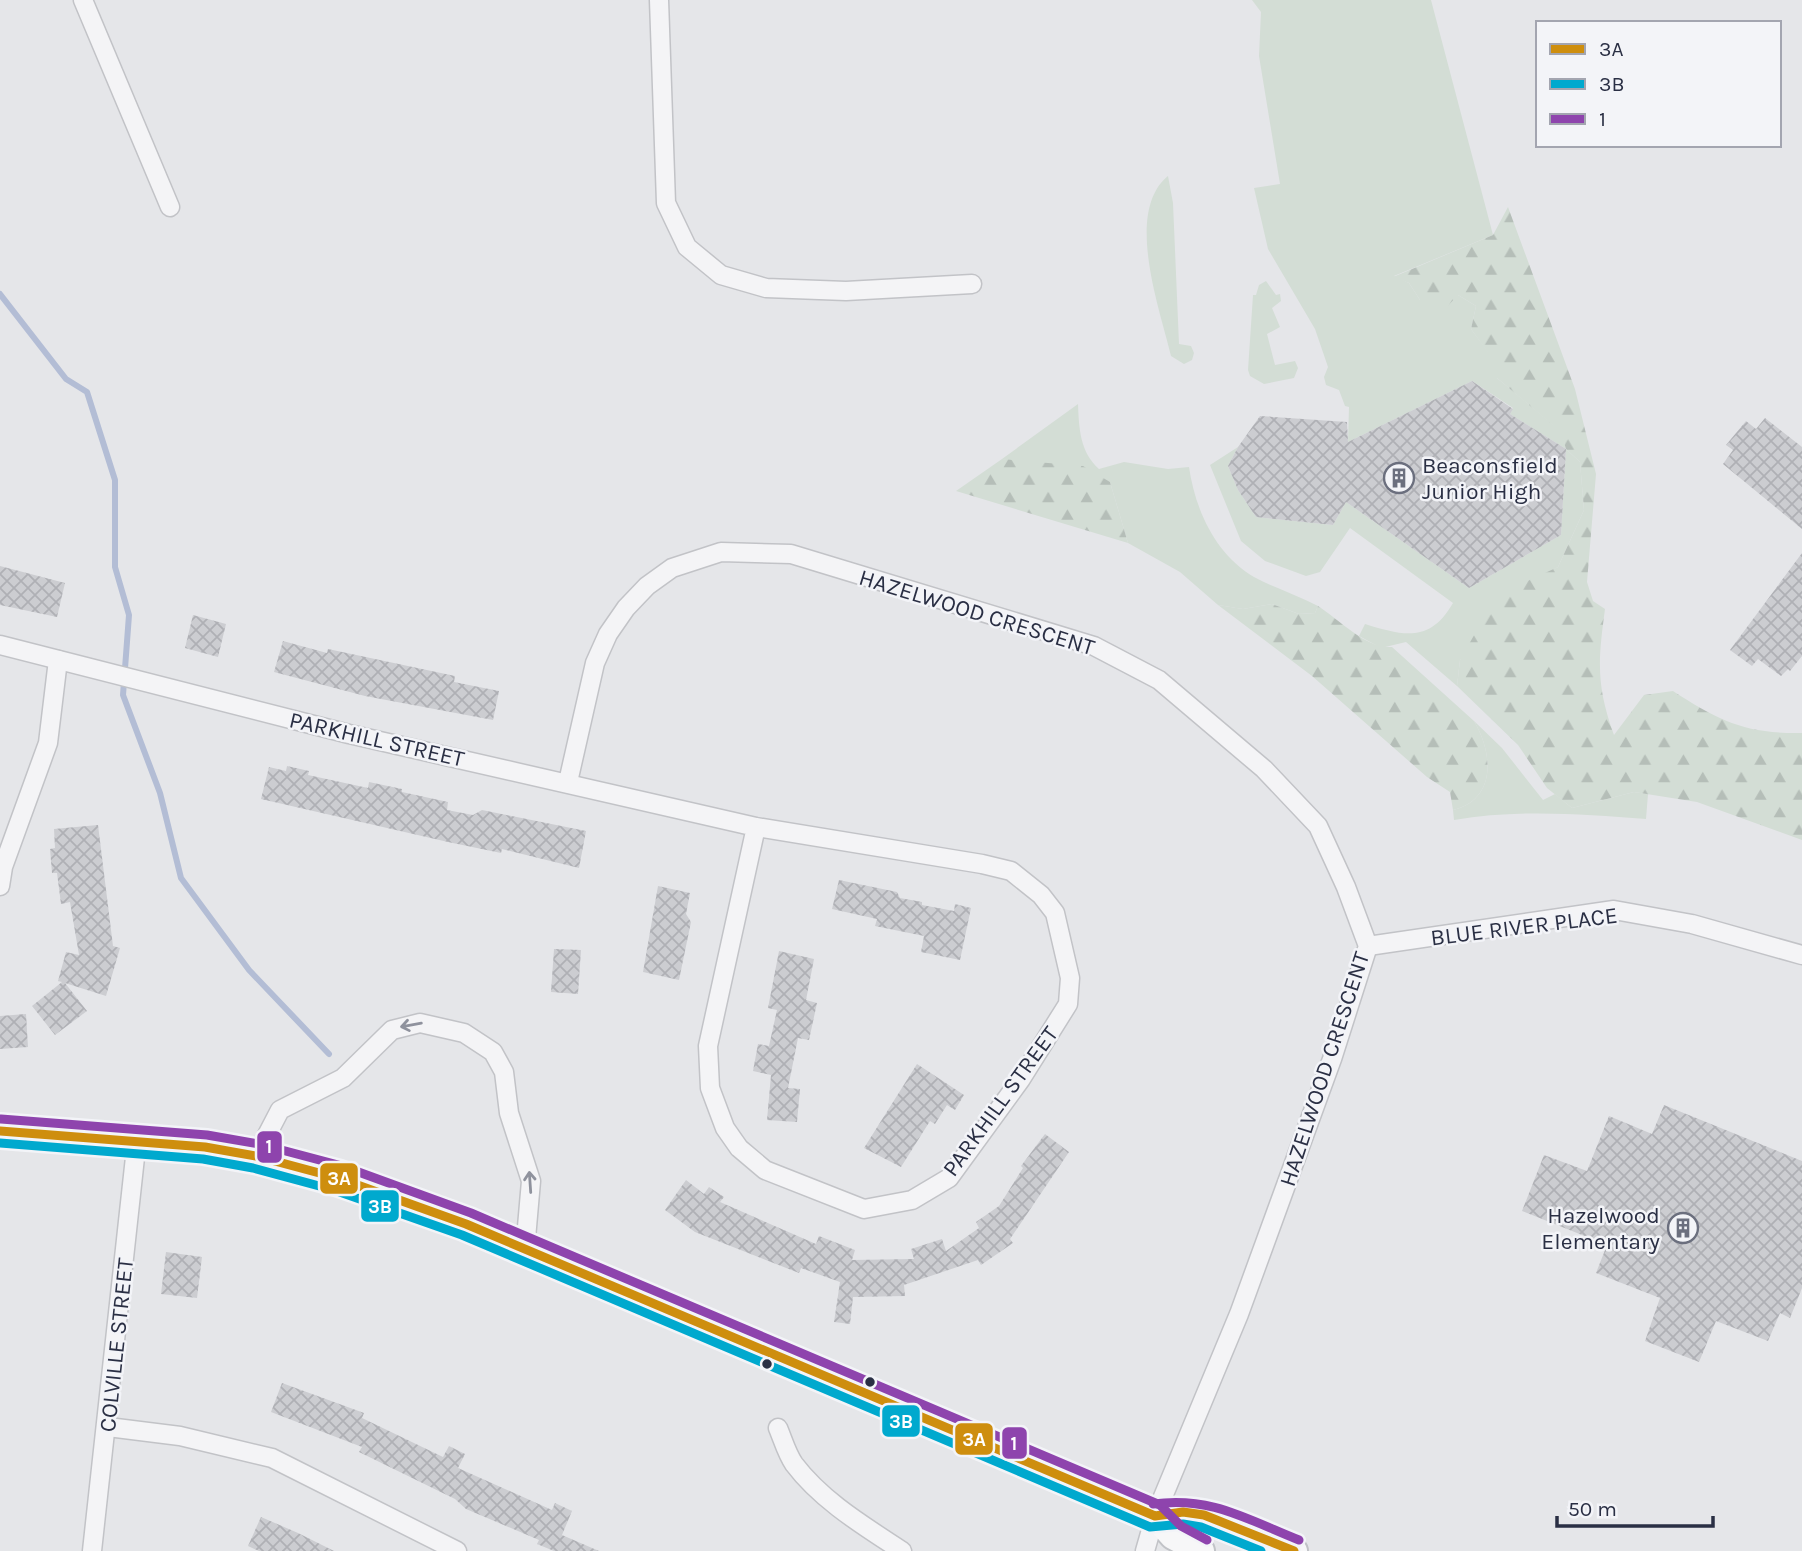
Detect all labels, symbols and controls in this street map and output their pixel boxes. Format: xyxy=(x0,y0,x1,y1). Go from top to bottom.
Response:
legend xyxy=(1536,21,1781,147)
text: 3A xyxy=(1599,37,1623,61)
text: 3B xyxy=(1599,72,1624,96)
text: 1 xyxy=(1599,107,1606,131)
place label: Beaconsfield Junior High xyxy=(1422,452,1558,505)
building icon: Beaconsfield Junior High xyxy=(1382,461,1416,495)
street label: HAZELWOOD CRESCENT xyxy=(856,564,1098,661)
street label: PARKHILL STREET xyxy=(287,706,467,773)
street label: BLUE RIVER PLACE xyxy=(1429,902,1619,951)
street label: HAZELWOOD CRESCENT xyxy=(1274,948,1375,1190)
one-way arrow xyxy=(400,1019,422,1032)
street label: PARKHILL STREET xyxy=(937,1021,1064,1182)
line badge: 1 xyxy=(256,1130,283,1164)
text: 1 xyxy=(266,1136,272,1158)
line badge: 3A xyxy=(319,1162,359,1195)
text: 3A xyxy=(327,1168,351,1190)
one-way arrow xyxy=(523,1171,536,1194)
line badge: 3B xyxy=(360,1189,400,1223)
text: 3B xyxy=(368,1196,392,1218)
place label: Hazelwood Elementary xyxy=(1541,1202,1660,1255)
building icon: Hazelwood Elementary xyxy=(1666,1211,1700,1245)
street label: COLVILLE STREET xyxy=(94,1256,139,1433)
unlabelled marker xyxy=(760,1357,774,1371)
unlabelled marker xyxy=(863,1375,877,1389)
line badge: 3B xyxy=(881,1404,921,1438)
text: 3B xyxy=(889,1411,913,1433)
line badge: 3A xyxy=(954,1422,994,1456)
line badge: 1 xyxy=(1001,1426,1028,1460)
text: 3A xyxy=(962,1429,986,1451)
text: 1 xyxy=(1011,1433,1017,1455)
scale bar xyxy=(1557,1484,1713,1528)
text: 50 m xyxy=(1568,1497,1617,1521)

